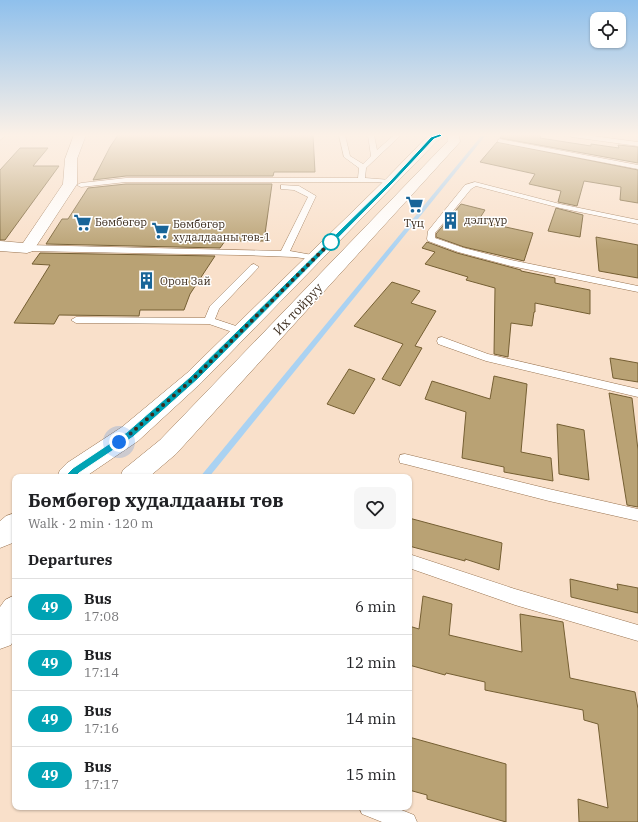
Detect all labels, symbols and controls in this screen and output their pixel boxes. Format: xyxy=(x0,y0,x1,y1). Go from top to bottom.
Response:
map controls xyxy=(590,12,626,48)
button: locate xyxy=(590,12,626,48)
supermarket icon: Түц xyxy=(404,195,424,215)
building icon: дэлгүүр xyxy=(441,210,461,230)
supermarket icon: Бөмбөгөр xyxy=(72,212,92,232)
place label: дэлгүүр xyxy=(464,213,508,227)
place label: Бөмбөгөр xyxy=(95,215,147,229)
place label: Түц xyxy=(404,216,424,230)
place label: Бөмбөгөр худалдааны төв-1 xyxy=(173,217,271,244)
supermarket icon: Бөмбөгөр худалдааны төв-1 xyxy=(150,220,170,240)
unlabelled marker xyxy=(322,233,340,251)
building icon: Орон Зай xyxy=(137,271,157,291)
place label: Орон Зай xyxy=(160,274,211,288)
street label: Их тойруу xyxy=(270,279,327,339)
your location xyxy=(109,432,129,452)
button: heart xyxy=(354,487,396,529)
text: Бөмбөгөр худалдааны төв xyxy=(28,488,284,512)
text: Walk · 2 min · 120 m xyxy=(28,515,153,532)
text: Departures xyxy=(28,550,112,569)
text: Bus xyxy=(84,589,112,608)
text: 6 min xyxy=(355,597,396,616)
text: 49 xyxy=(42,598,58,616)
text: 17:08 xyxy=(84,608,119,625)
text: Bus xyxy=(84,645,112,664)
text: 12 min xyxy=(346,653,396,672)
text: 49 xyxy=(42,654,58,672)
text: 17:14 xyxy=(84,664,119,681)
text: Bus xyxy=(84,701,112,720)
text: 14 min xyxy=(346,709,396,728)
text: 49 xyxy=(42,710,58,728)
text: 17:16 xyxy=(84,720,119,737)
text: Bus xyxy=(84,757,112,776)
text: 15 min xyxy=(346,765,396,784)
text: 49 xyxy=(42,766,58,784)
text: 17:17 xyxy=(84,776,119,793)

